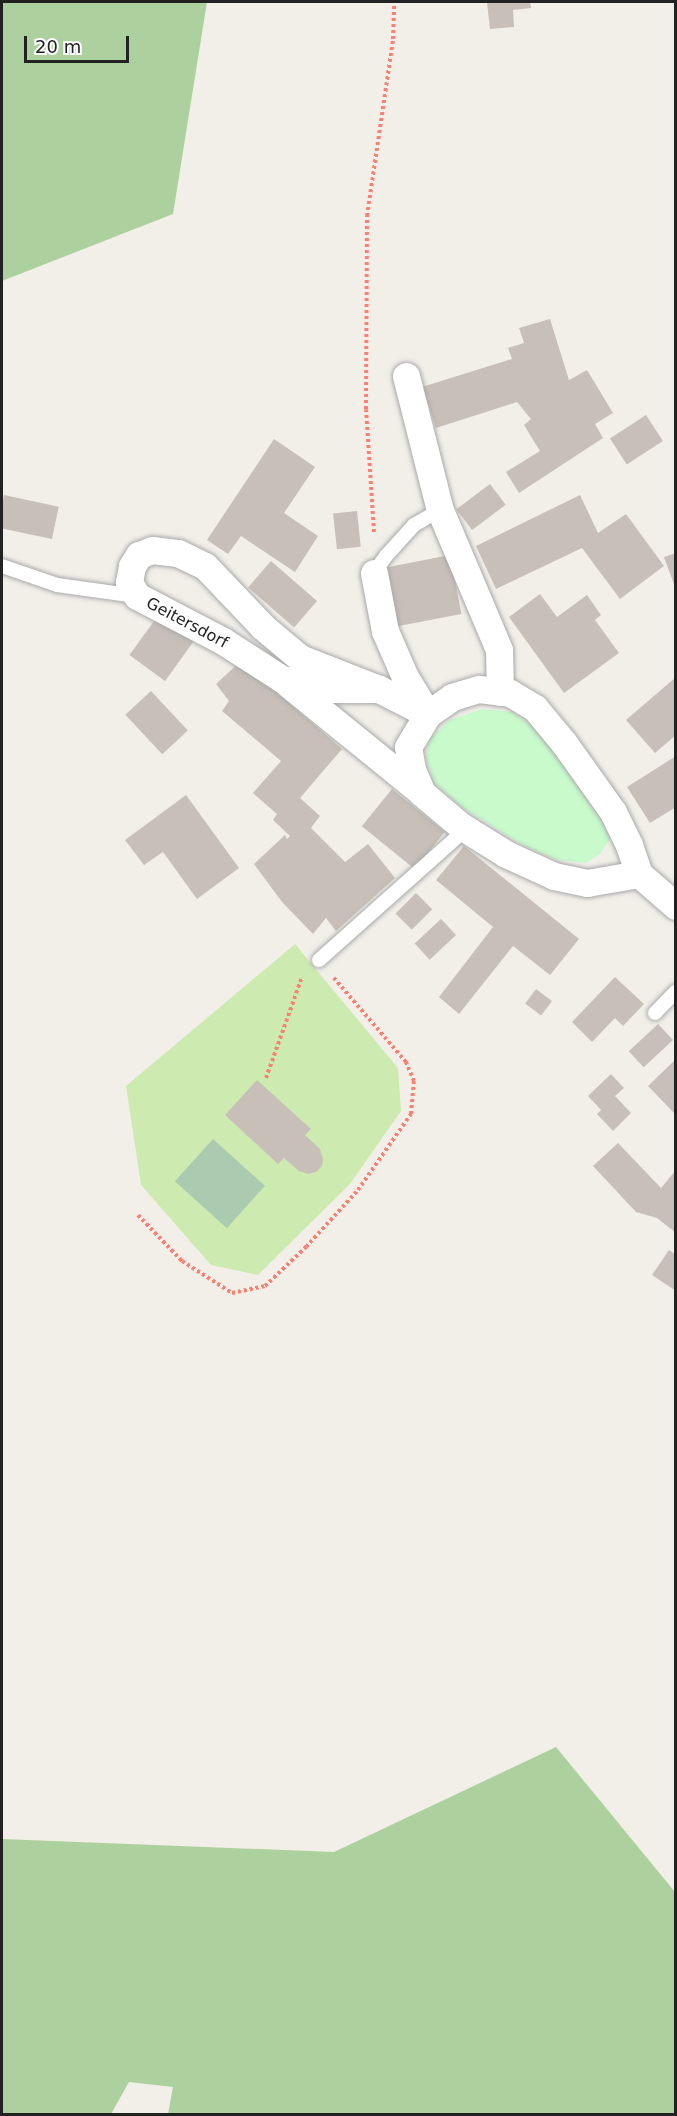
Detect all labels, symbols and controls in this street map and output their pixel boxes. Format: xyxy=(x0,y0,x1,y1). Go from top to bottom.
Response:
scale bar xyxy=(27,24,132,62)
text: 20 m xyxy=(35,36,81,57)
street label: Geitersdorf xyxy=(143,593,231,653)

